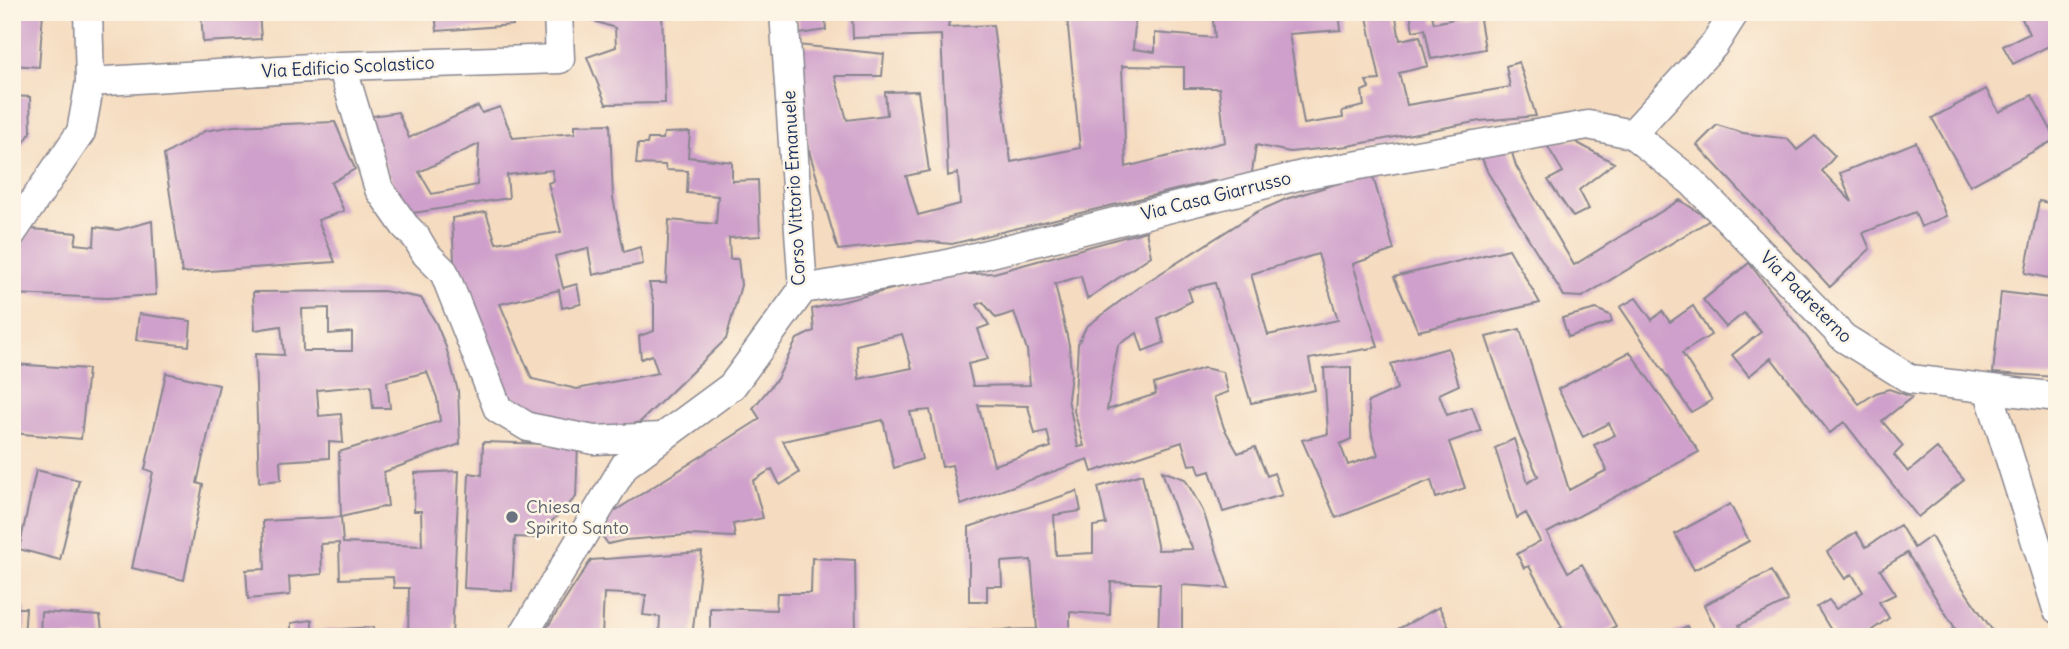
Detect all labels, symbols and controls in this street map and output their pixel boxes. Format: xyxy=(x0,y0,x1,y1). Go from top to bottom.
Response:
street label: Via Edificio Scolastico xyxy=(261,50,435,83)
street label: Corso Vittorio Emanuele xyxy=(777,90,810,286)
street label: Via Casa Giarrusso xyxy=(1139,166,1293,225)
street label: Via Padreterno xyxy=(1755,246,1857,348)
place label: Chiesa Spirito Santo xyxy=(526,495,629,539)
marker: Chiesa Spirito Santo xyxy=(504,509,520,525)

